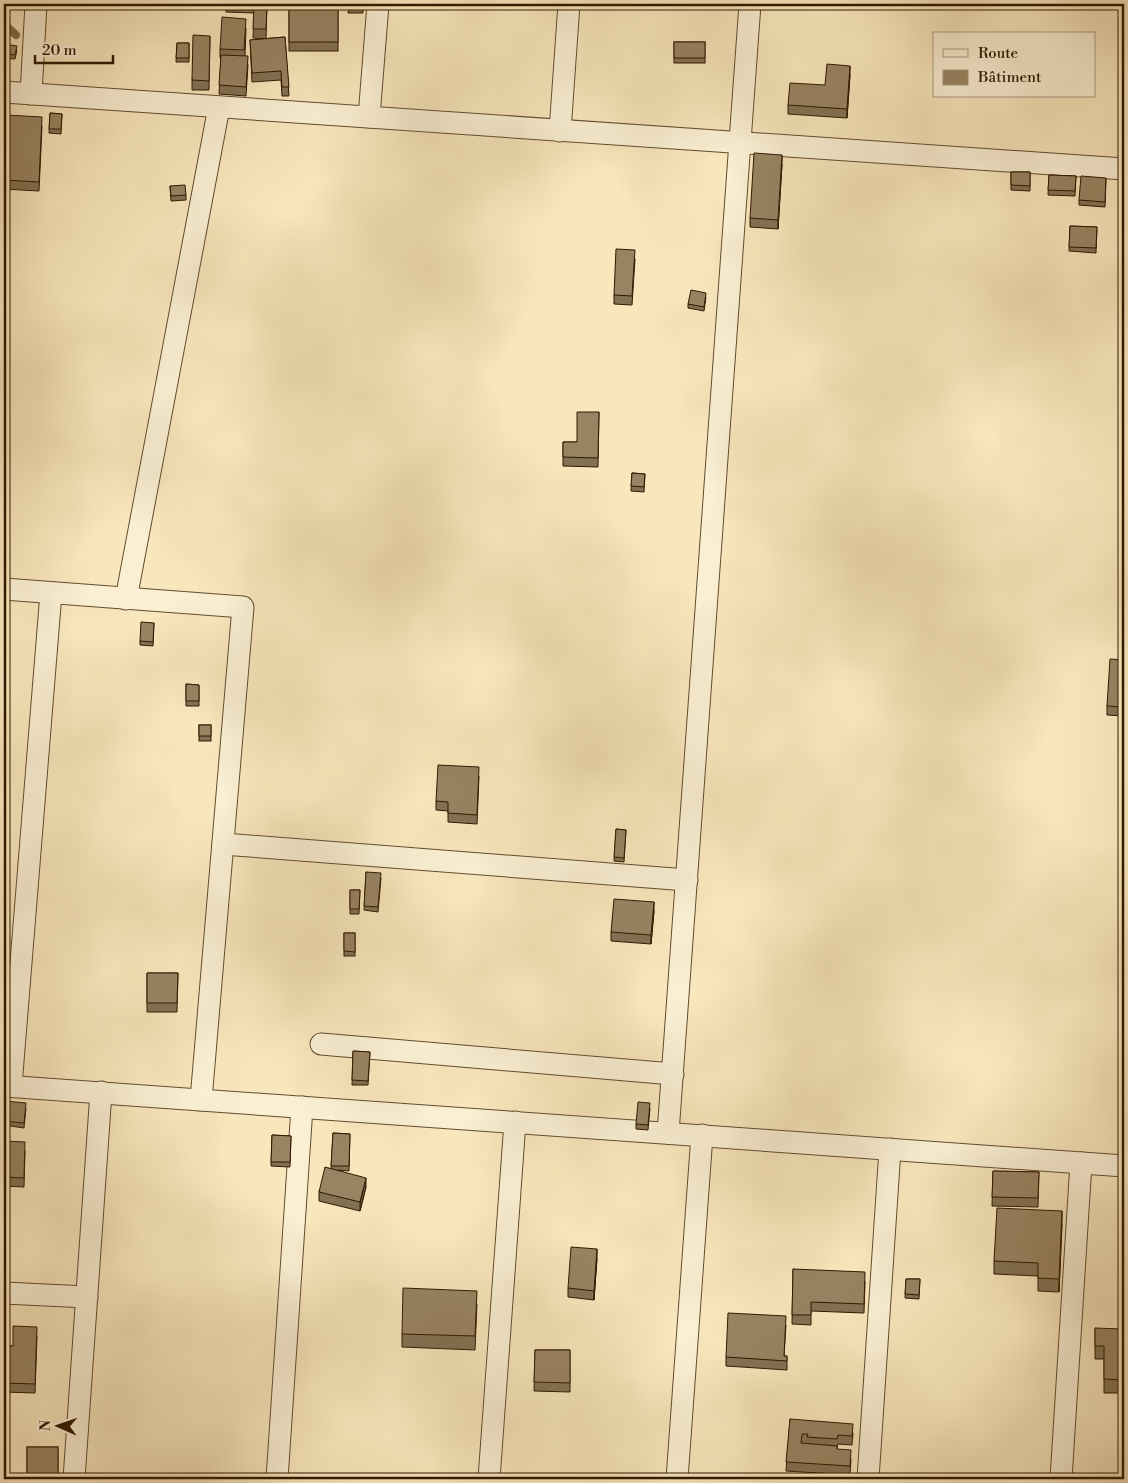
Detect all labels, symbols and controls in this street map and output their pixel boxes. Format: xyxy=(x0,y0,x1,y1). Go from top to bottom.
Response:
scale bar xyxy=(35,32,112,64)
legend xyxy=(933,32,1096,98)
text: 20 m xyxy=(42,41,77,60)
text: Route xyxy=(978,44,1018,63)
text: Bâtiment xyxy=(977,68,1042,87)
north arrow xyxy=(32,1400,82,1450)
text: N xyxy=(37,1420,55,1431)

